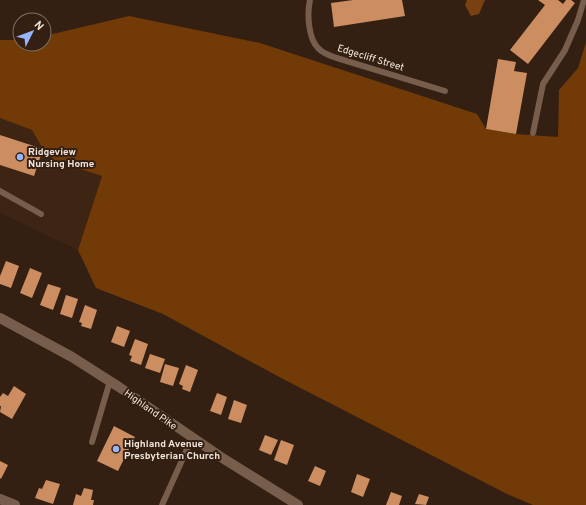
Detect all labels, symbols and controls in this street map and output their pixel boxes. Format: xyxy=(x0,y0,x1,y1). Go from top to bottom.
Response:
north arrow xyxy=(12,12,52,52)
text: N xyxy=(31,18,47,34)
street label: Edgecliff Street xyxy=(336,42,406,75)
place label: Ridgeview Nursing Home xyxy=(28,146,95,171)
marker: Ridgeview Nursing Home xyxy=(15,152,25,162)
street label: Highland Pike xyxy=(121,387,179,433)
place label: Highland Avenue Presbyterian Church xyxy=(124,438,220,463)
marker: Highland Avenue Presbyterian Church xyxy=(111,444,121,454)

